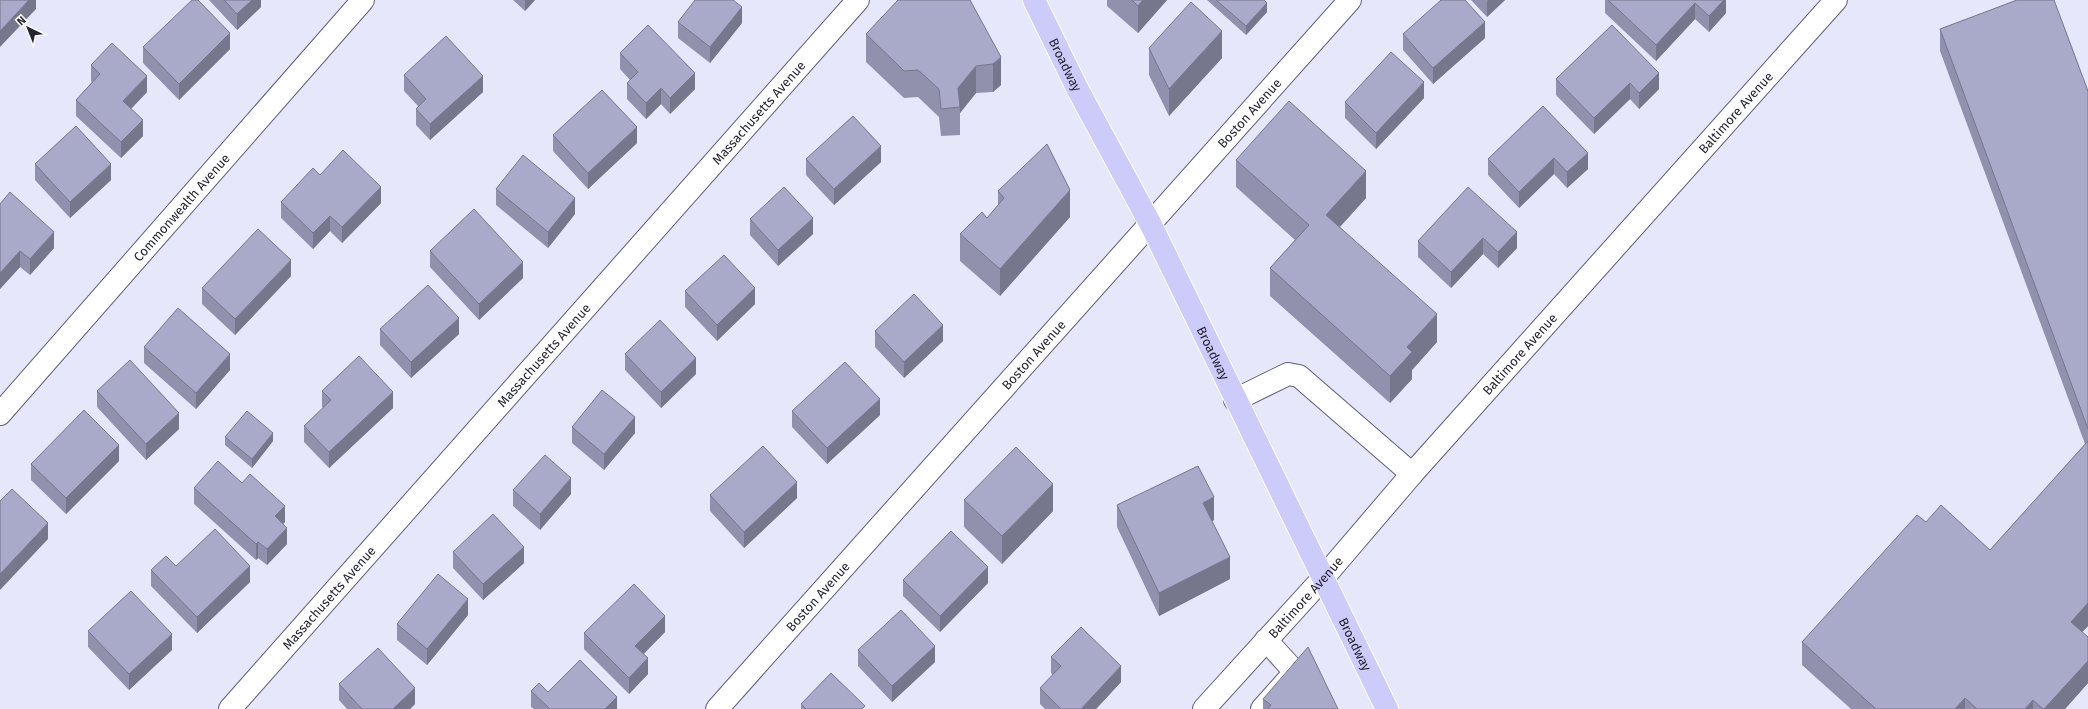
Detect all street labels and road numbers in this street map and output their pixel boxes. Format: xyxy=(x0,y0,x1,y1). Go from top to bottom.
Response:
street label: Broadway xyxy=(1046,36,1085,94)
street label: Massachusetts Avenue xyxy=(709,58,808,167)
street label: Baltimore Avenue xyxy=(1695,69,1776,157)
street label: Boston Avenue xyxy=(1215,76,1284,151)
street label: Commonwealth Avenue xyxy=(130,151,233,264)
street label: Massachusetts Avenue xyxy=(494,301,594,410)
street label: Baltimore Avenue xyxy=(1479,310,1560,398)
street label: Boston Avenue xyxy=(999,317,1069,393)
street label: Broadway xyxy=(1194,324,1233,383)
street label: Massachusetts Avenue xyxy=(280,543,379,652)
street label: Baltimore Avenue xyxy=(1265,554,1346,641)
street label: Boston Avenue xyxy=(783,559,853,634)
street label: Broadway xyxy=(1336,615,1375,674)

